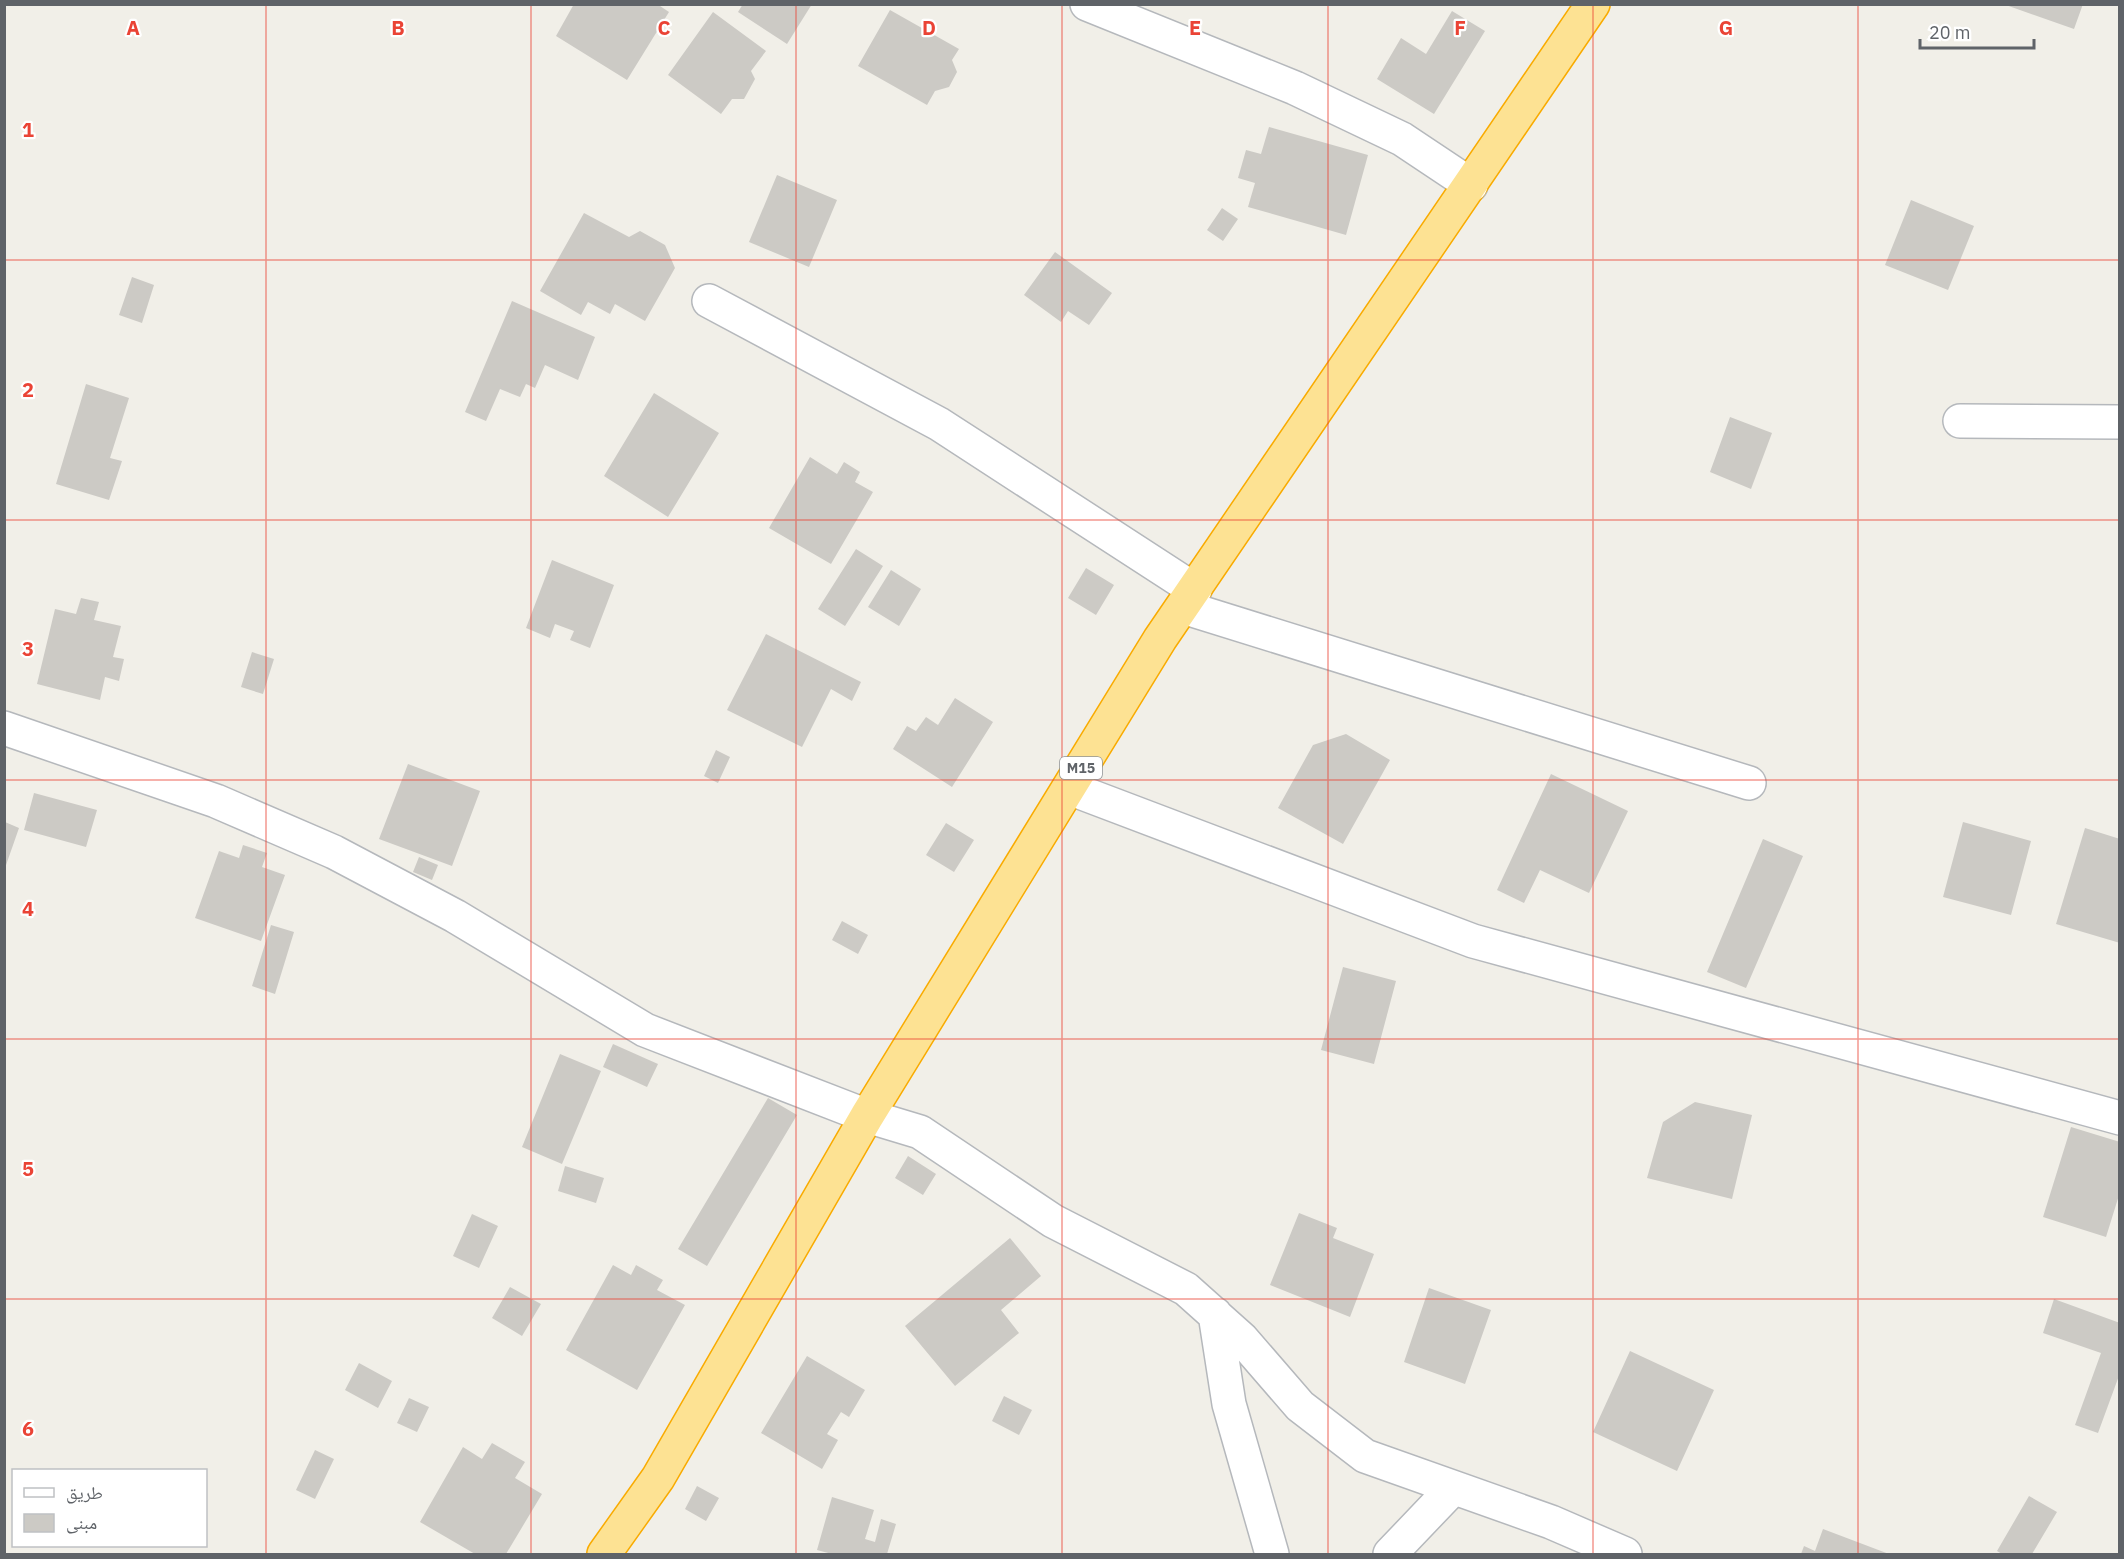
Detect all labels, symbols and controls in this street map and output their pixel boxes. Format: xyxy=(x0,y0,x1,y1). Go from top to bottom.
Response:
scale bar xyxy=(1920,12,2034,50)
text: A xyxy=(126,14,140,41)
text: B xyxy=(391,14,405,41)
text: C xyxy=(657,14,671,41)
text: D xyxy=(922,14,936,41)
text: E xyxy=(1189,14,1201,41)
text: F xyxy=(1454,14,1466,41)
text: G xyxy=(1719,14,1733,41)
text: 20 m xyxy=(1929,21,1971,44)
text: 1 xyxy=(22,116,34,143)
text: 2 xyxy=(22,376,34,403)
text: 3 xyxy=(22,635,34,662)
road number: M15 xyxy=(1060,757,1102,779)
text: 4 xyxy=(22,895,34,922)
text: 5 xyxy=(22,1155,34,1182)
text: 6 xyxy=(22,1415,34,1442)
legend xyxy=(12,1469,207,1547)
text: طريق xyxy=(66,1481,103,1504)
text: مبنى xyxy=(66,1511,97,1534)

